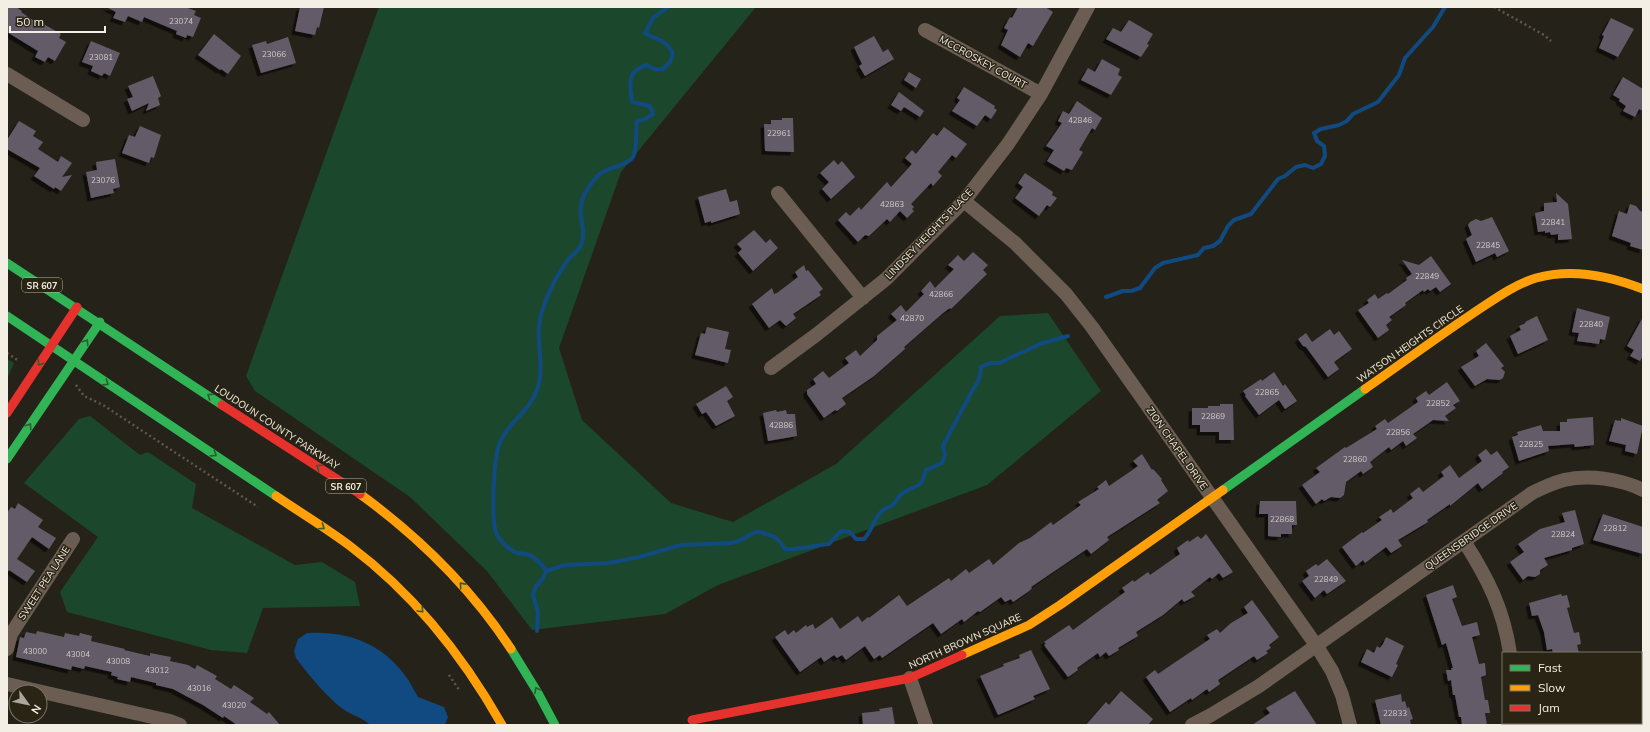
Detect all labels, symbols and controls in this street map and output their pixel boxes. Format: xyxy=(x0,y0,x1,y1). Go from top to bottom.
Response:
scale bar xyxy=(10,8,105,34)
text: 50 m xyxy=(16,14,44,29)
house number: 23074 xyxy=(169,16,193,26)
street label: MCCROSKEY COURT xyxy=(937,33,1029,91)
house number: 23066 xyxy=(262,49,286,59)
house number: 23081 xyxy=(89,52,113,62)
house number: 42846 xyxy=(1068,115,1092,125)
house number: 22961 xyxy=(767,128,791,138)
house number: 23076 xyxy=(91,175,115,185)
street label: LINDSEY HEIGHTS PLACE xyxy=(882,186,976,282)
house number: 42863 xyxy=(880,199,904,209)
house number: 22841 xyxy=(1541,217,1565,227)
house number: 22845 xyxy=(1476,240,1500,250)
house number: 22849 xyxy=(1415,271,1439,281)
road number: SR 607 xyxy=(22,278,62,292)
house number: 42866 xyxy=(929,289,953,299)
street label: WATSON HEIGHTS CIRCLE xyxy=(1354,302,1466,386)
house number: 42870 xyxy=(900,313,924,323)
house number: 22840 xyxy=(1579,319,1603,329)
one-way arrow xyxy=(81,339,88,346)
one-way arrow xyxy=(37,359,45,366)
one-way arrow xyxy=(101,378,108,385)
street label: LOUDOUN COUNTY PARKWAY xyxy=(212,382,343,473)
house number: 22865 xyxy=(1255,387,1279,397)
one-way arrow xyxy=(207,393,214,401)
house number: 22852 xyxy=(1426,398,1450,408)
street label: ZION CHAPEL DRIVE xyxy=(1143,404,1211,492)
house number: 22869 xyxy=(1201,411,1225,421)
house number: 42886 xyxy=(769,420,793,430)
one-way arrow xyxy=(24,424,31,431)
house number: 22856 xyxy=(1386,427,1410,437)
house number: 22825 xyxy=(1519,439,1543,449)
one-way arrow xyxy=(210,450,217,457)
house number: 22860 xyxy=(1343,454,1367,464)
one-way arrow xyxy=(316,465,323,472)
road number: SR 607 xyxy=(326,479,366,493)
street label: QUEENSBRIDGE DRIVE xyxy=(1422,499,1520,573)
house number: 22868 xyxy=(1270,514,1294,524)
one-way arrow xyxy=(318,522,325,530)
house number: 22812 xyxy=(1603,523,1627,533)
house number: 22824 xyxy=(1551,529,1575,539)
street label: SWEET PEA LANE xyxy=(15,543,73,622)
house number: 22849 xyxy=(1314,574,1338,584)
one-way arrow xyxy=(460,582,467,589)
one-way arrow xyxy=(417,605,424,613)
street label: NORTH BROWN SQUARE xyxy=(907,610,1023,672)
house number: 43000 xyxy=(23,646,47,656)
house number: 43004 xyxy=(66,649,90,659)
legend xyxy=(1502,652,1642,724)
house number: 43008 xyxy=(106,656,130,666)
text: Fast xyxy=(1538,660,1562,675)
house number: 43012 xyxy=(145,665,169,675)
text: Slow xyxy=(1538,680,1566,695)
house number: 43016 xyxy=(187,683,211,693)
north arrow xyxy=(8,684,48,724)
one-way arrow xyxy=(534,687,542,695)
house number: 43020 xyxy=(222,700,246,710)
text: Jam xyxy=(1538,700,1560,715)
text: N xyxy=(28,702,45,717)
house number: 22833 xyxy=(1383,708,1407,718)

